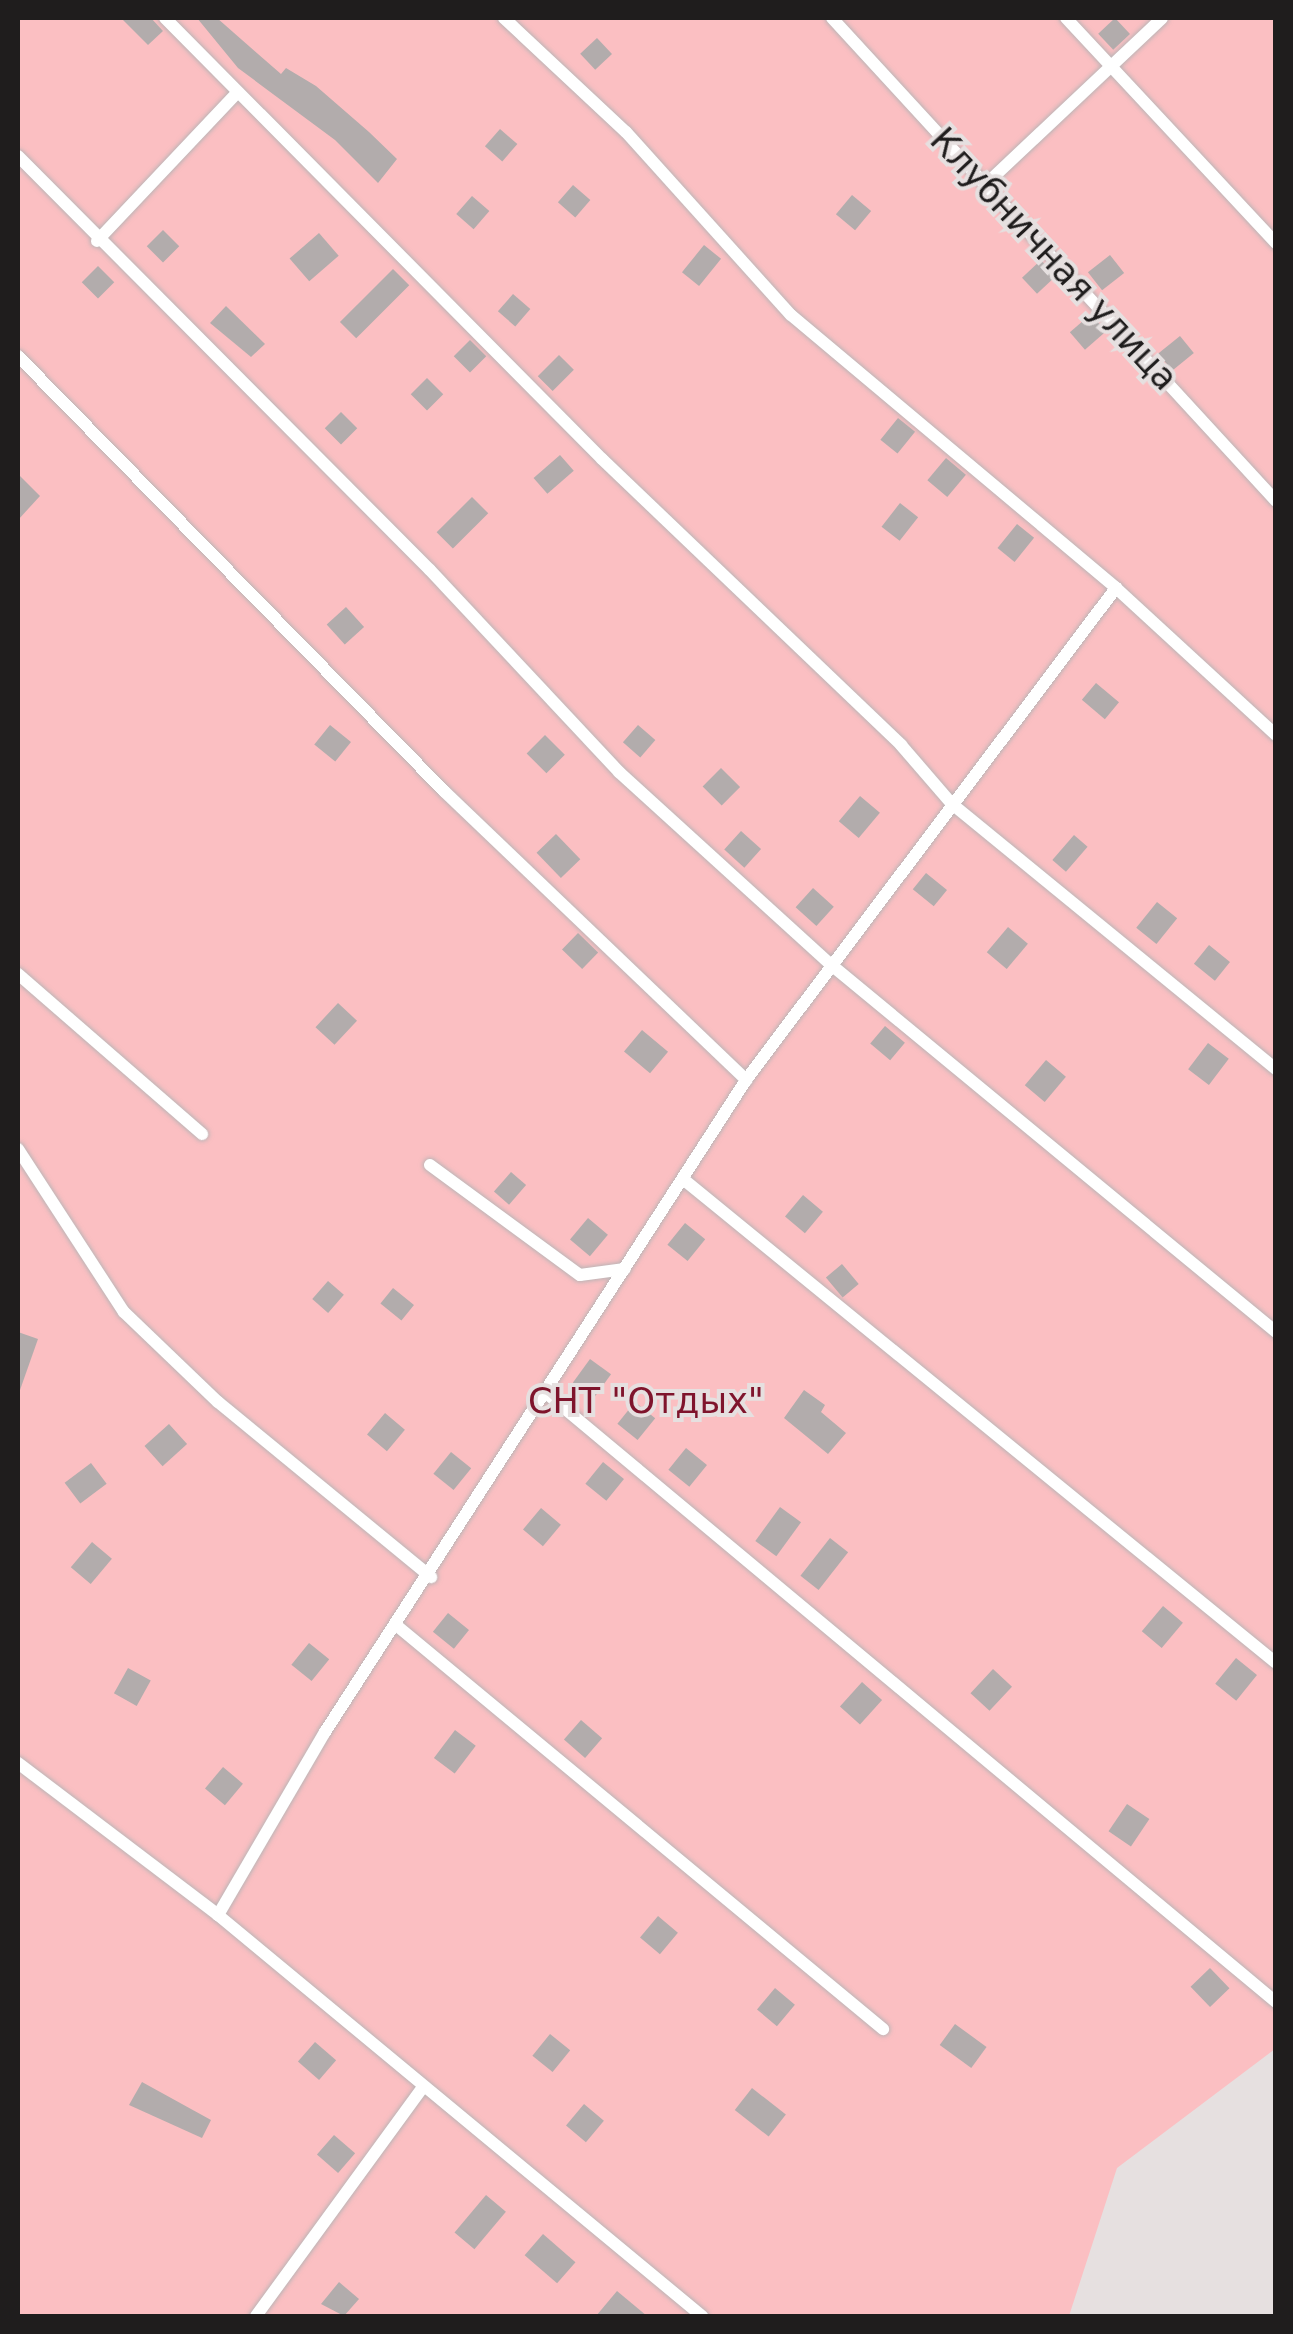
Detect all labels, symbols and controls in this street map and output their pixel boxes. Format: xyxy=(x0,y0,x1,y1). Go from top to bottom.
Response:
street label: Клубничная улица xyxy=(922,119,1186,399)
park label: СНТ "Отдых" xyxy=(528,1380,764,1422)

